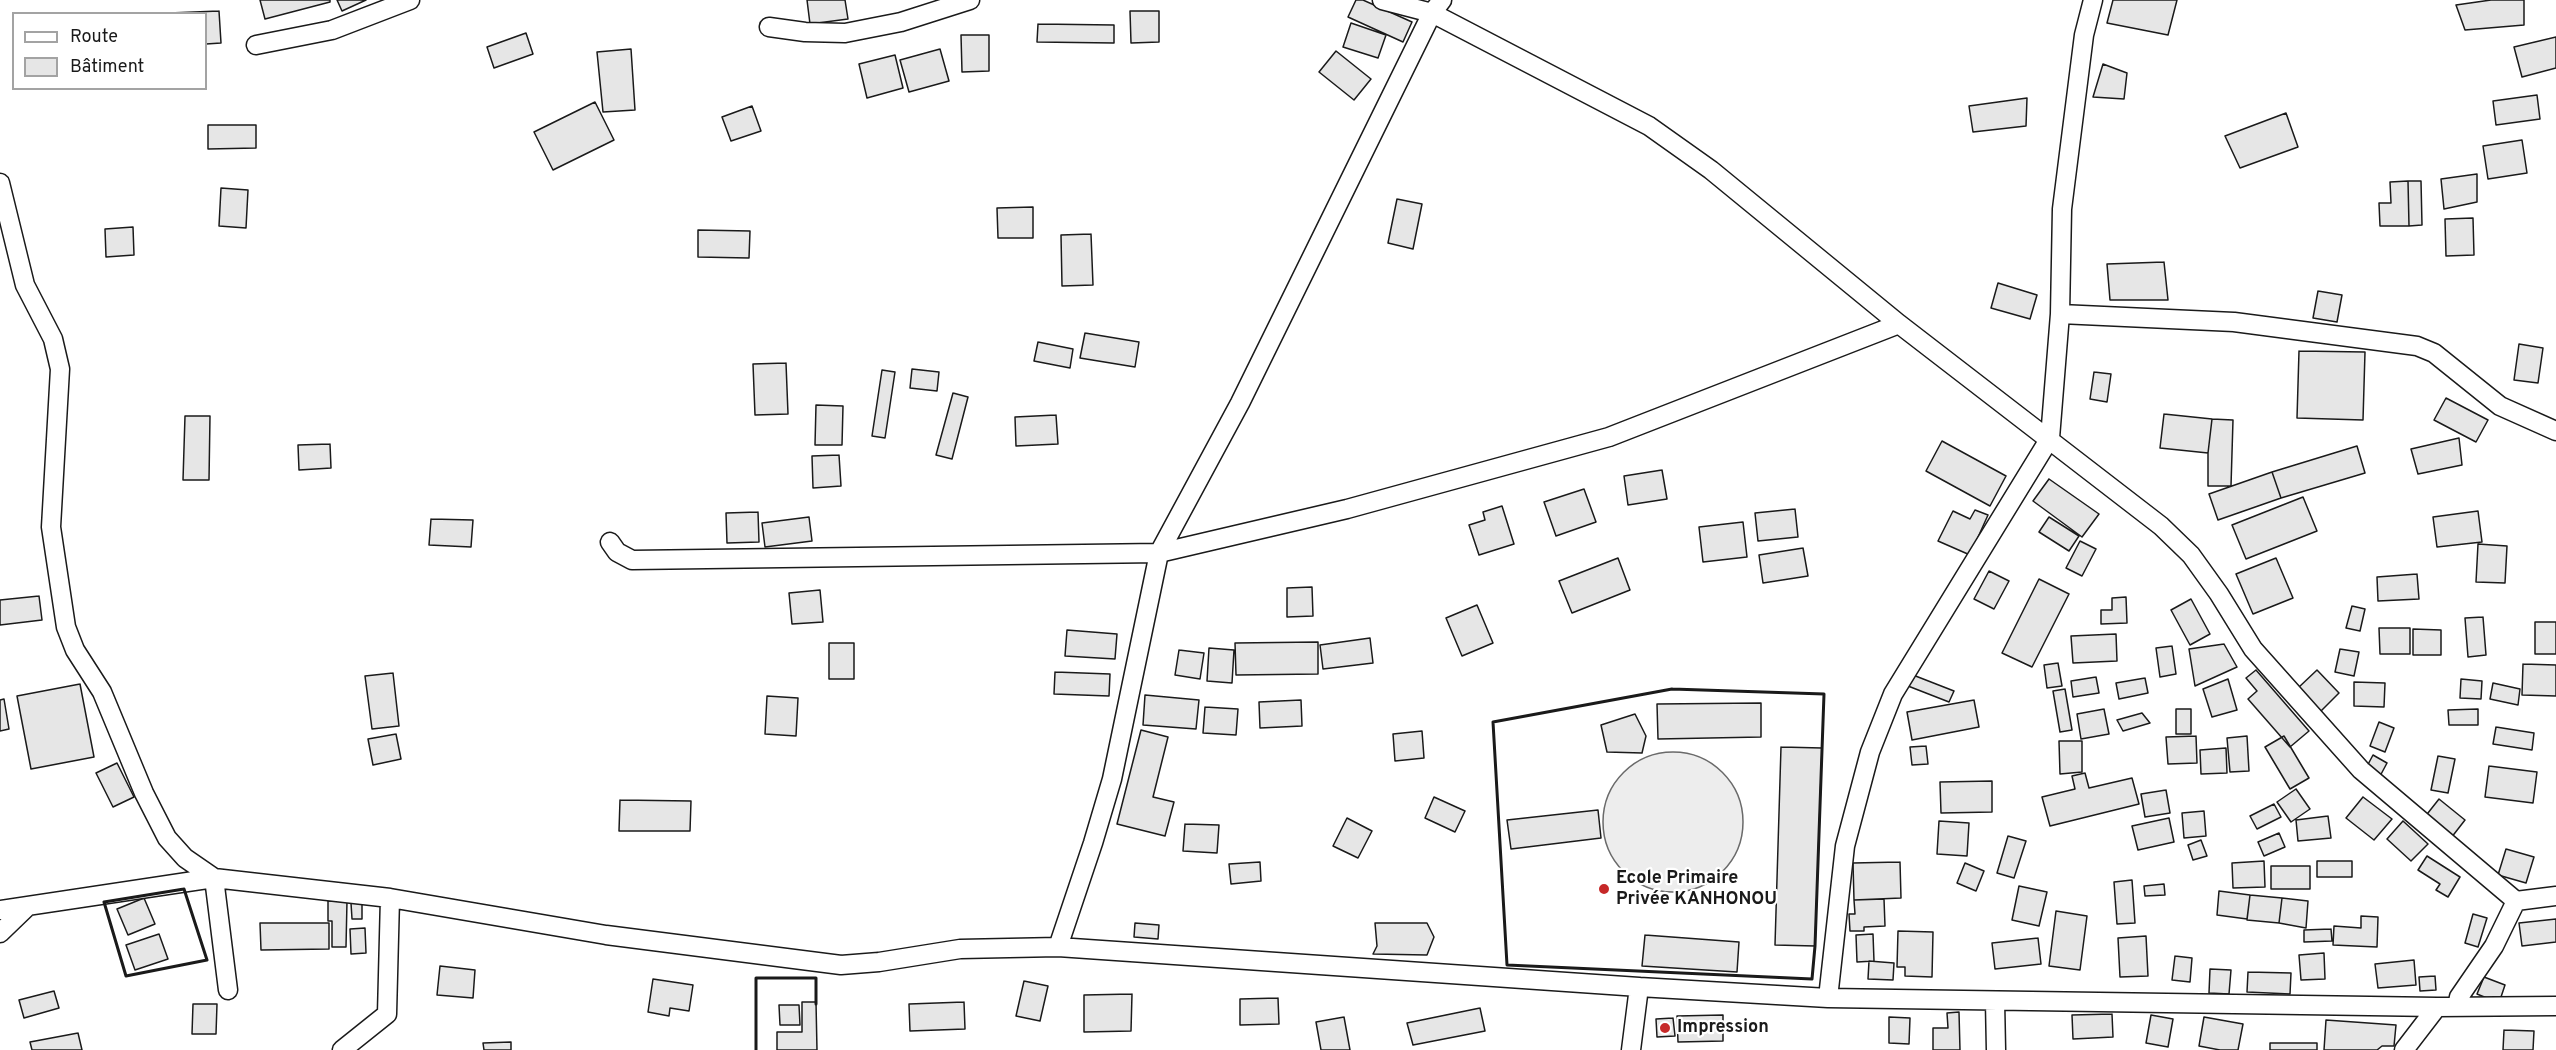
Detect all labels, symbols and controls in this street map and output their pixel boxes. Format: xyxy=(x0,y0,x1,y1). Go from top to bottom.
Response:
legend xyxy=(12,12,207,90)
text: Route xyxy=(70,26,118,49)
text: Bâtiment xyxy=(70,56,144,79)
place label: Ecole Primaire Privée KANHONOU xyxy=(1616,868,1777,910)
marker: Ecole Primaire Privée KANHONOU xyxy=(1597,882,1611,896)
place label: Impression xyxy=(1677,1017,1769,1039)
marker: Impression xyxy=(1658,1021,1672,1035)

